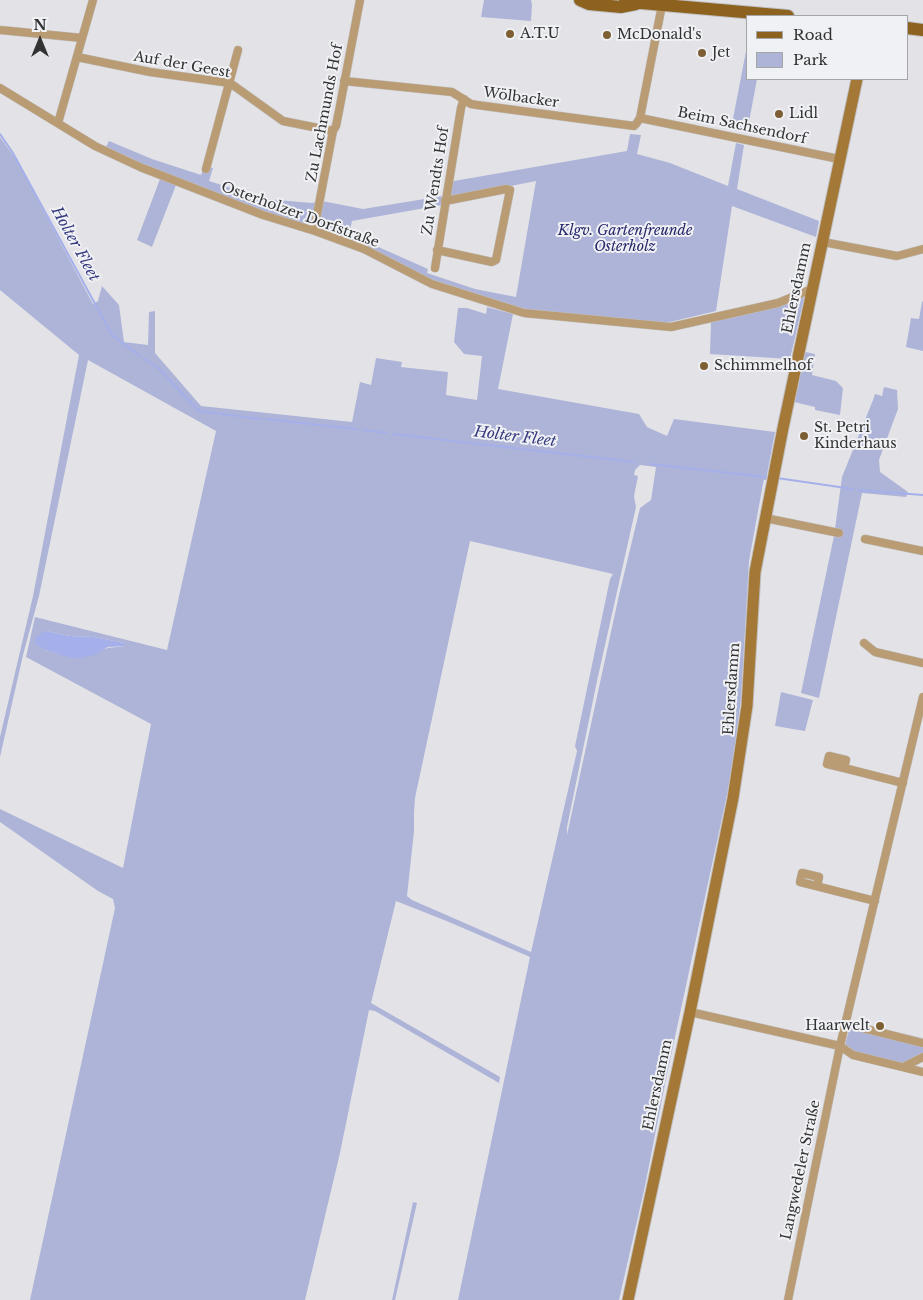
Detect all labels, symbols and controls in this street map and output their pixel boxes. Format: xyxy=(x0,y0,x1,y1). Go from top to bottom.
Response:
north arrow xyxy=(15,15,65,65)
legend xyxy=(746,15,908,80)
text: N xyxy=(33,16,47,34)
text: Road xyxy=(793,25,833,44)
place label: A.T.U xyxy=(520,26,559,42)
place label: McDonald's xyxy=(617,27,702,43)
marker: A.T.U xyxy=(504,28,516,40)
marker: McDonald's xyxy=(601,29,613,41)
street label: Zu Lachmunds Hof xyxy=(303,42,347,184)
place label: Jet xyxy=(712,45,730,61)
marker: Jet xyxy=(696,47,708,59)
street label: Auf der Geest xyxy=(132,48,232,82)
text: Park xyxy=(793,50,828,69)
street label: Wölbacker xyxy=(482,84,560,112)
street label: Beim Sachsendorf xyxy=(676,104,808,148)
place label: Lidl xyxy=(789,106,818,122)
marker: Lidl xyxy=(773,108,785,120)
street label: Zu Wendts Hof xyxy=(419,125,453,237)
street label: Osterholzer Dorfstraße xyxy=(219,179,381,251)
water label: Holter Fleet xyxy=(47,204,103,284)
park label: Klgv. Gartenfreunde Osterholz xyxy=(558,223,692,256)
street label: Ehlersdamm xyxy=(779,241,815,335)
place label: Schimmelhof xyxy=(714,358,812,374)
marker: Schimmelhof xyxy=(698,360,710,372)
place label: St. Petri Kinderhaus xyxy=(814,420,897,452)
water label: Holter Fleet xyxy=(473,423,557,451)
marker: St. Petri Kinderhaus xyxy=(798,430,810,442)
street label: Ehlersdamm xyxy=(720,642,744,736)
place label: Haarwelt xyxy=(805,1018,870,1034)
marker: Haarwelt xyxy=(874,1020,886,1032)
street label: Ehlersdamm xyxy=(640,1038,676,1132)
street label: Langwedeler Straße xyxy=(778,1098,824,1242)

